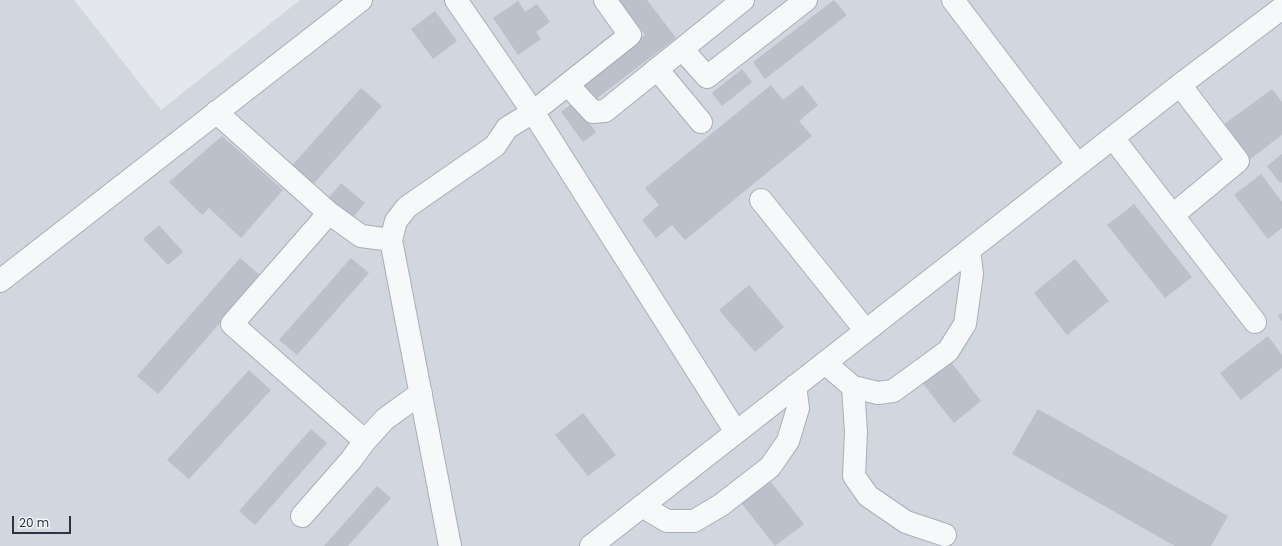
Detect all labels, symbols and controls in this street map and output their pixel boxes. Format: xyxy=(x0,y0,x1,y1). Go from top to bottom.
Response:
scale bar xyxy=(14,508,73,534)
text: 20 m xyxy=(19,514,49,531)

